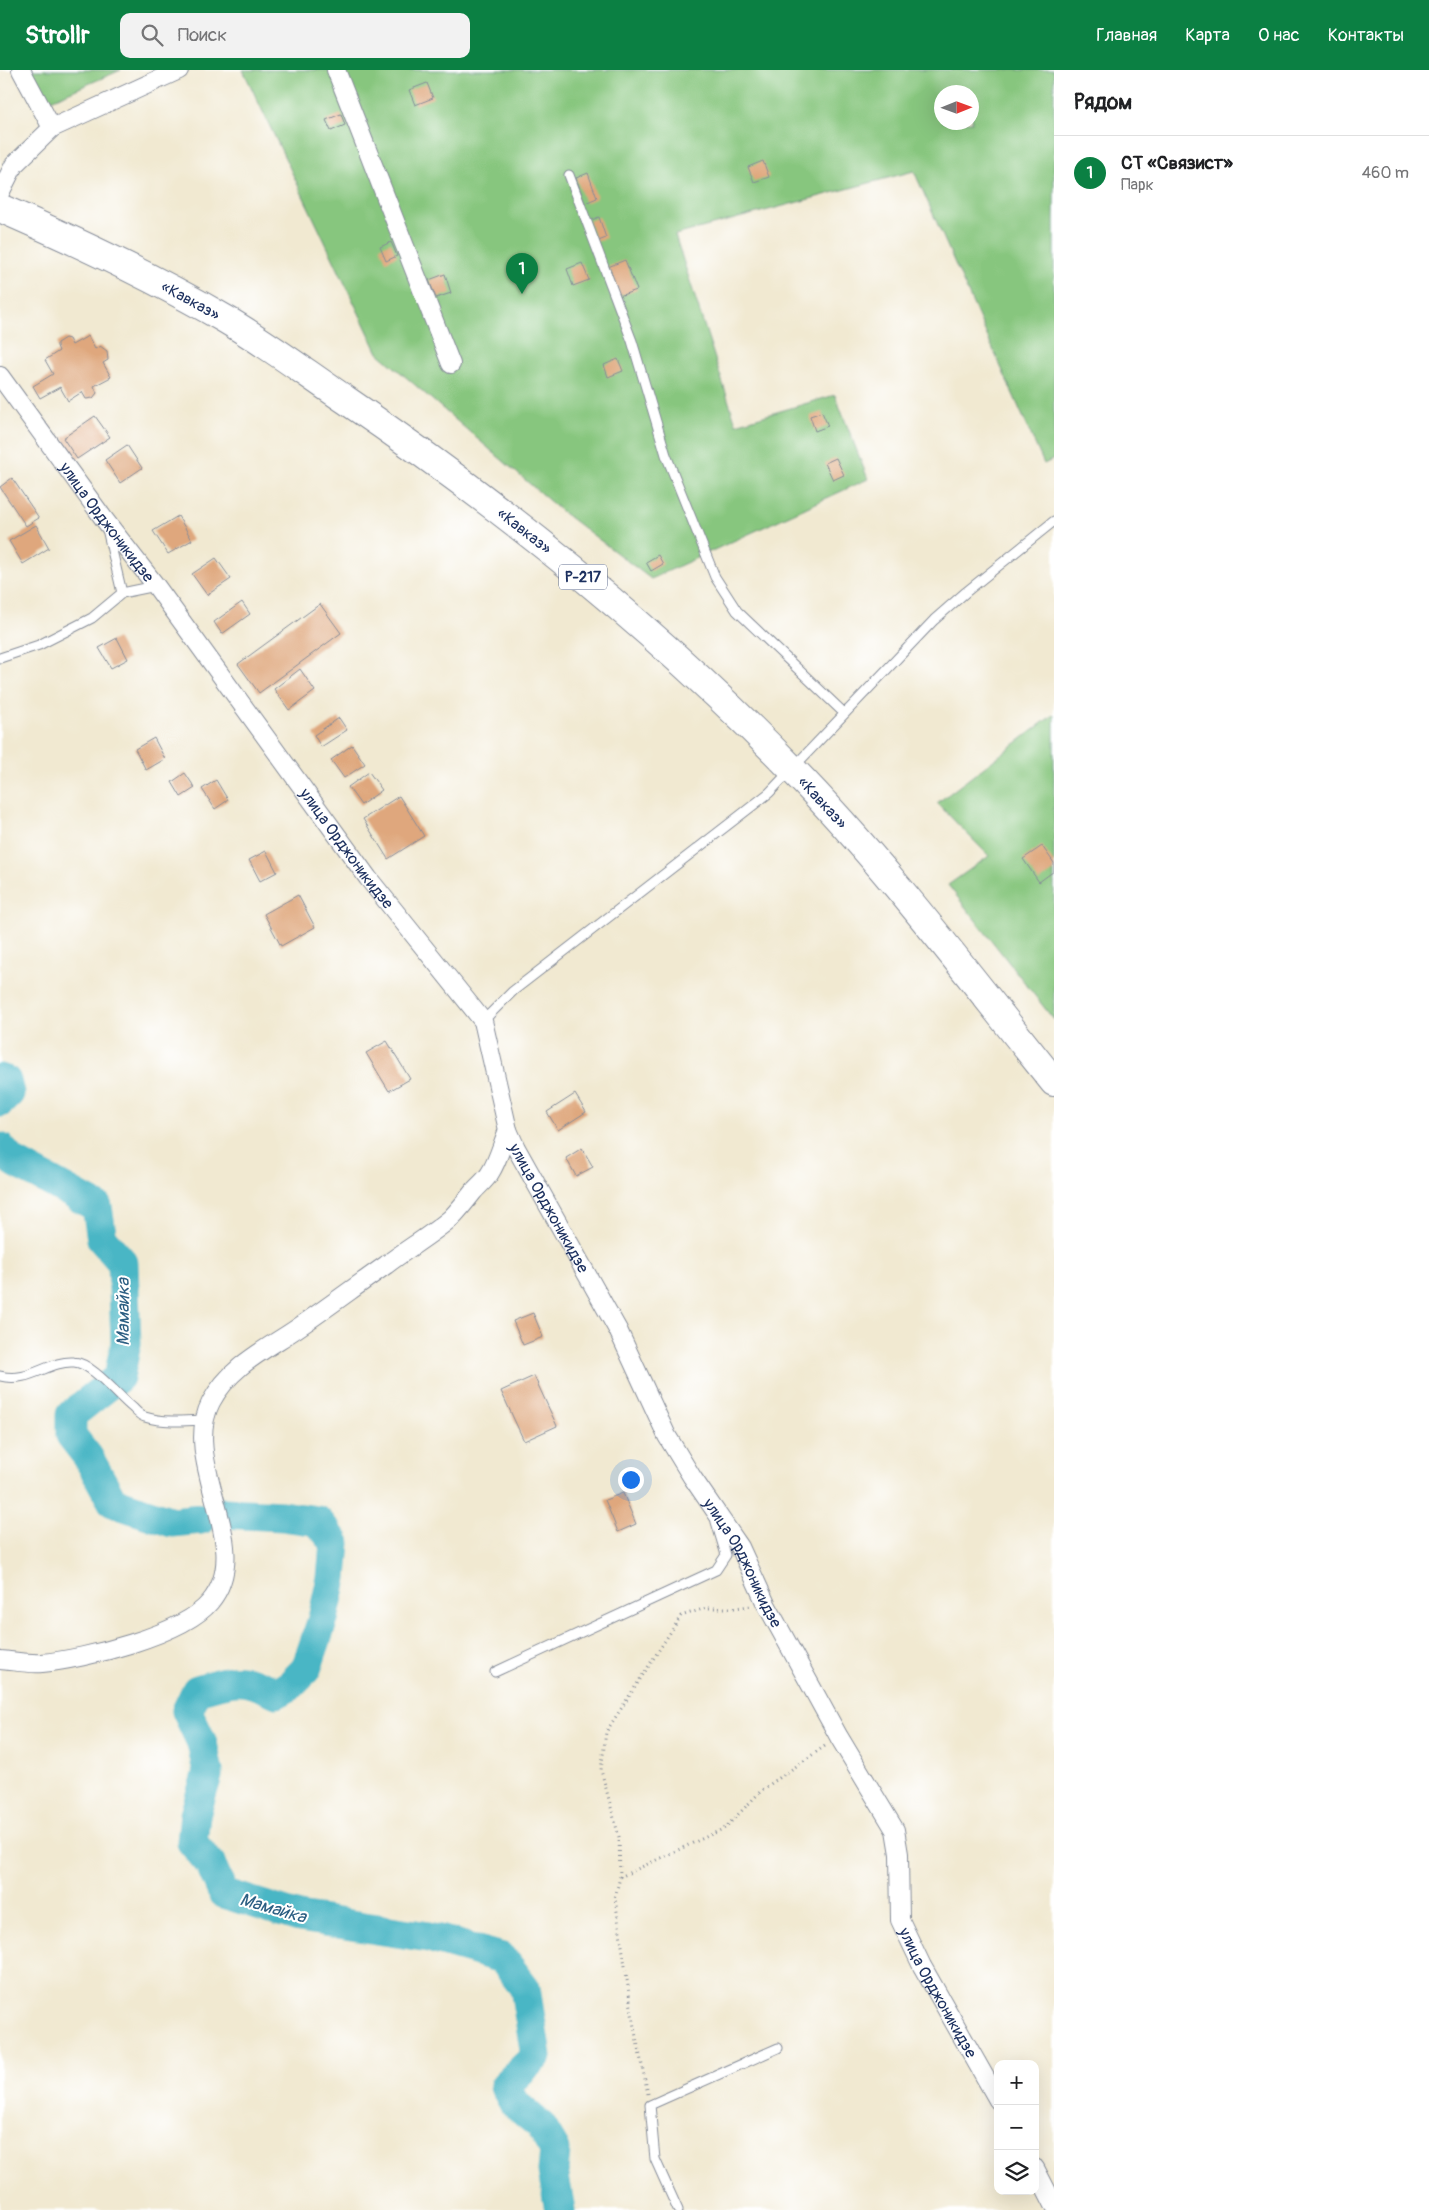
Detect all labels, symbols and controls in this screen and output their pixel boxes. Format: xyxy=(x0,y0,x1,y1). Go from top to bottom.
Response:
search box xyxy=(120,13,470,58)
text: Strollr xyxy=(25,21,90,50)
icon: search xyxy=(138,21,166,49)
text: Поиск xyxy=(178,23,227,47)
text: Главная xyxy=(1096,24,1157,47)
text: Карта xyxy=(1185,24,1230,47)
text: О нас xyxy=(1258,24,1300,47)
text: Контакты xyxy=(1328,24,1404,47)
north arrow xyxy=(934,85,979,130)
text: Рядом xyxy=(1074,89,1132,116)
text: СТ «Связист» xyxy=(1121,151,1233,175)
text: 1 xyxy=(1087,163,1093,183)
text: 460 m xyxy=(1362,163,1409,183)
text: Парк xyxy=(1121,175,1154,195)
pin: 1 xyxy=(506,253,538,294)
street label: «Кавказ» xyxy=(158,277,223,325)
street label: улица Орджоникидзе xyxy=(54,458,158,587)
street label: «Кавказ» xyxy=(493,503,556,559)
road number: Р-217 xyxy=(559,564,607,590)
street label: «Кавказ» xyxy=(793,772,852,833)
street label: улица Орджоникидзе xyxy=(294,784,398,913)
street label: улица Орджоникидзе xyxy=(504,1140,593,1277)
water label: Мамайка xyxy=(112,1276,135,1346)
your location xyxy=(618,1467,644,1493)
street label: улица Орджоникидзе xyxy=(698,1494,786,1631)
water label: Мамайка xyxy=(237,1888,310,1929)
street label: улица Орджоникидзе xyxy=(894,1924,981,2062)
map controls xyxy=(994,2060,1039,2195)
button: + xyxy=(994,2060,1039,2105)
button: − xyxy=(994,2105,1039,2150)
button: layers xyxy=(994,2150,1039,2195)

